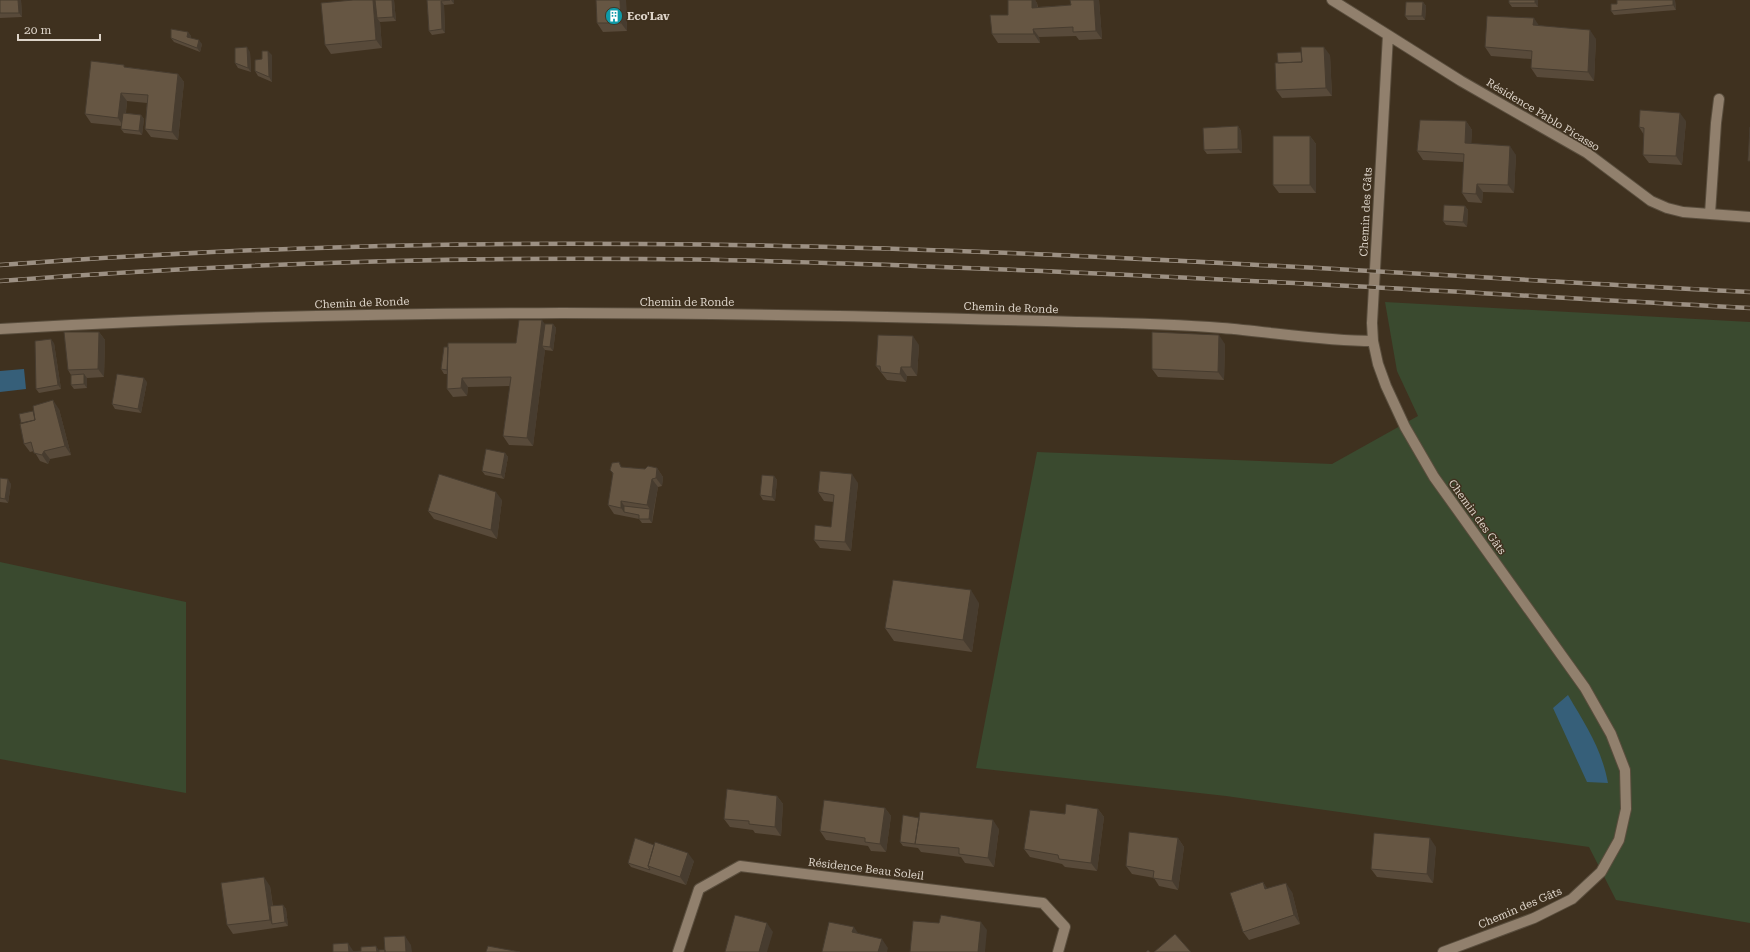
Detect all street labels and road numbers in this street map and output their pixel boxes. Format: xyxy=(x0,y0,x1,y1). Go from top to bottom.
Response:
street label: Résidence Pablo Picasso xyxy=(1484,76,1602,154)
street label: Chemin des Gâts xyxy=(1357,167,1375,257)
street label: Chemin de Ronde xyxy=(314,295,410,311)
street label: Chemin de Ronde xyxy=(640,296,734,309)
street label: Chemin de Ronde xyxy=(963,300,1059,316)
street label: Chemin des Gâts xyxy=(1445,477,1509,557)
street label: Résidence Beau Soleil xyxy=(807,855,925,883)
street label: Chemin des Gâts xyxy=(1476,885,1564,931)

